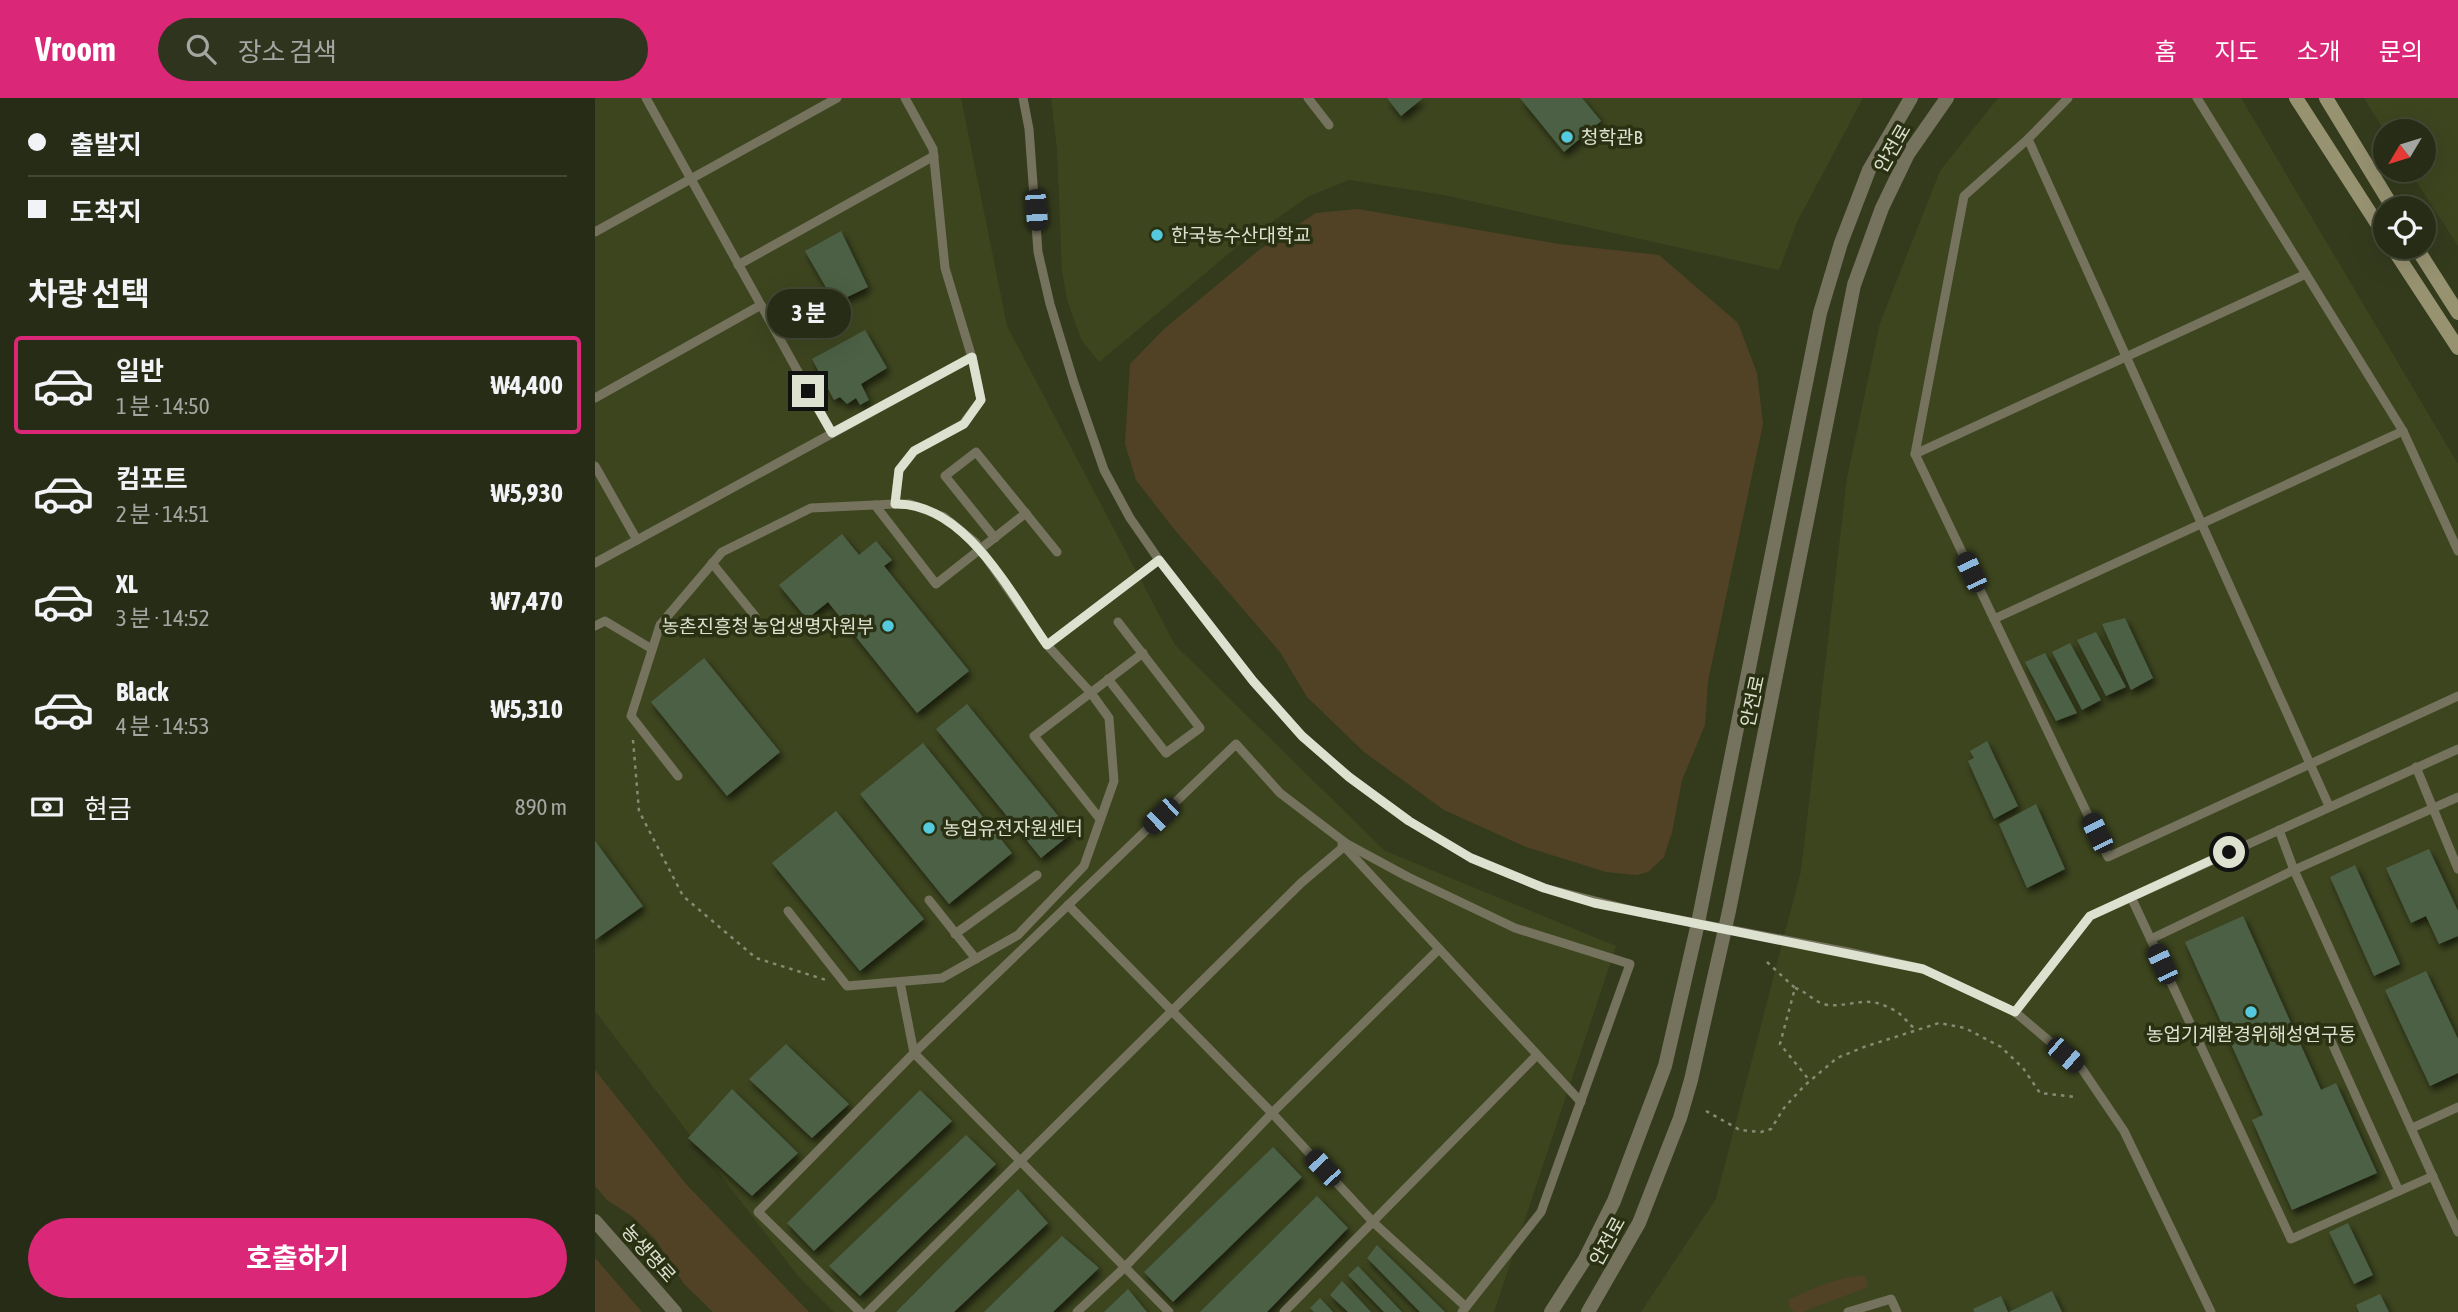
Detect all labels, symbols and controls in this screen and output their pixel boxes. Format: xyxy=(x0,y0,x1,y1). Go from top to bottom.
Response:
search box xyxy=(158,18,648,81)
text: Vroom xyxy=(35,30,116,68)
icon: search xyxy=(182,30,220,68)
text: 장소 검색 xyxy=(238,37,337,67)
text: 홈 xyxy=(2154,38,2176,65)
text: 지도 xyxy=(2214,38,2259,65)
text: 소개 xyxy=(2297,38,2341,65)
text: 문의 xyxy=(2379,38,2423,65)
north arrow xyxy=(2373,119,2436,182)
map controls xyxy=(2373,119,2436,259)
street label: 안전로 xyxy=(1869,120,1915,176)
place label: 청학관B xyxy=(1581,126,1642,148)
marker: 청학관B xyxy=(1559,129,1575,145)
text: 출발지 xyxy=(70,130,142,160)
car xyxy=(1025,188,1048,232)
button: locate xyxy=(2373,196,2436,259)
text: 도착지 xyxy=(70,197,142,227)
place label: 한국농수산대학교 xyxy=(1171,224,1311,246)
marker: 한국농수산대학교 xyxy=(1149,227,1165,243)
text: 차량 선택 xyxy=(28,275,150,312)
callout: 3 분 xyxy=(766,289,850,338)
text: 3 분 xyxy=(791,300,827,326)
icon: car xyxy=(32,354,95,417)
text: 일반 xyxy=(116,356,164,386)
text: ₩4,400 xyxy=(491,370,563,400)
route end xyxy=(792,375,824,407)
text: 1 분 · 14:50 xyxy=(116,393,210,419)
icon: car xyxy=(32,462,95,525)
text: 컴포트 xyxy=(116,464,188,494)
text: ₩5,930 xyxy=(491,478,563,508)
text: 2 분 · 14:51 xyxy=(116,501,210,527)
car xyxy=(1953,549,1990,595)
text: XL xyxy=(116,569,138,599)
icon: car xyxy=(32,570,95,633)
text: ₩7,470 xyxy=(491,586,563,616)
text: 3 분 · 14:52 xyxy=(116,605,210,631)
place label: 농촌진흥청 농업생명자원부 xyxy=(662,615,874,637)
marker: 농촌진흥청 농업생명자원부 xyxy=(880,618,896,634)
street label: 안전로 xyxy=(1736,673,1768,729)
text: Black xyxy=(116,677,168,707)
icon: car xyxy=(32,678,95,741)
text: ₩5,310 xyxy=(491,694,563,724)
text: 4 분 · 14:53 xyxy=(116,713,210,739)
icon: cash xyxy=(28,788,66,826)
text: 현금 xyxy=(84,794,132,824)
text: 890 m xyxy=(515,794,567,820)
car xyxy=(1139,794,1184,838)
car xyxy=(2079,810,2116,856)
place label: 농업유전자원센터 xyxy=(943,817,1083,839)
marker: 농업유전자원센터 xyxy=(921,820,937,836)
route start xyxy=(2213,836,2245,868)
car xyxy=(2144,941,2181,987)
marker: 농업기계환경위해성연구동 xyxy=(2243,1004,2259,1020)
place label: 농업기계환경위해성연구동 xyxy=(2146,1023,2356,1045)
car xyxy=(2043,1033,2088,1077)
car xyxy=(1301,1145,1346,1191)
street label: 안전로 xyxy=(1585,1213,1629,1269)
button: 호출하기 xyxy=(28,1218,567,1298)
street label: 농생명로 xyxy=(617,1220,681,1286)

